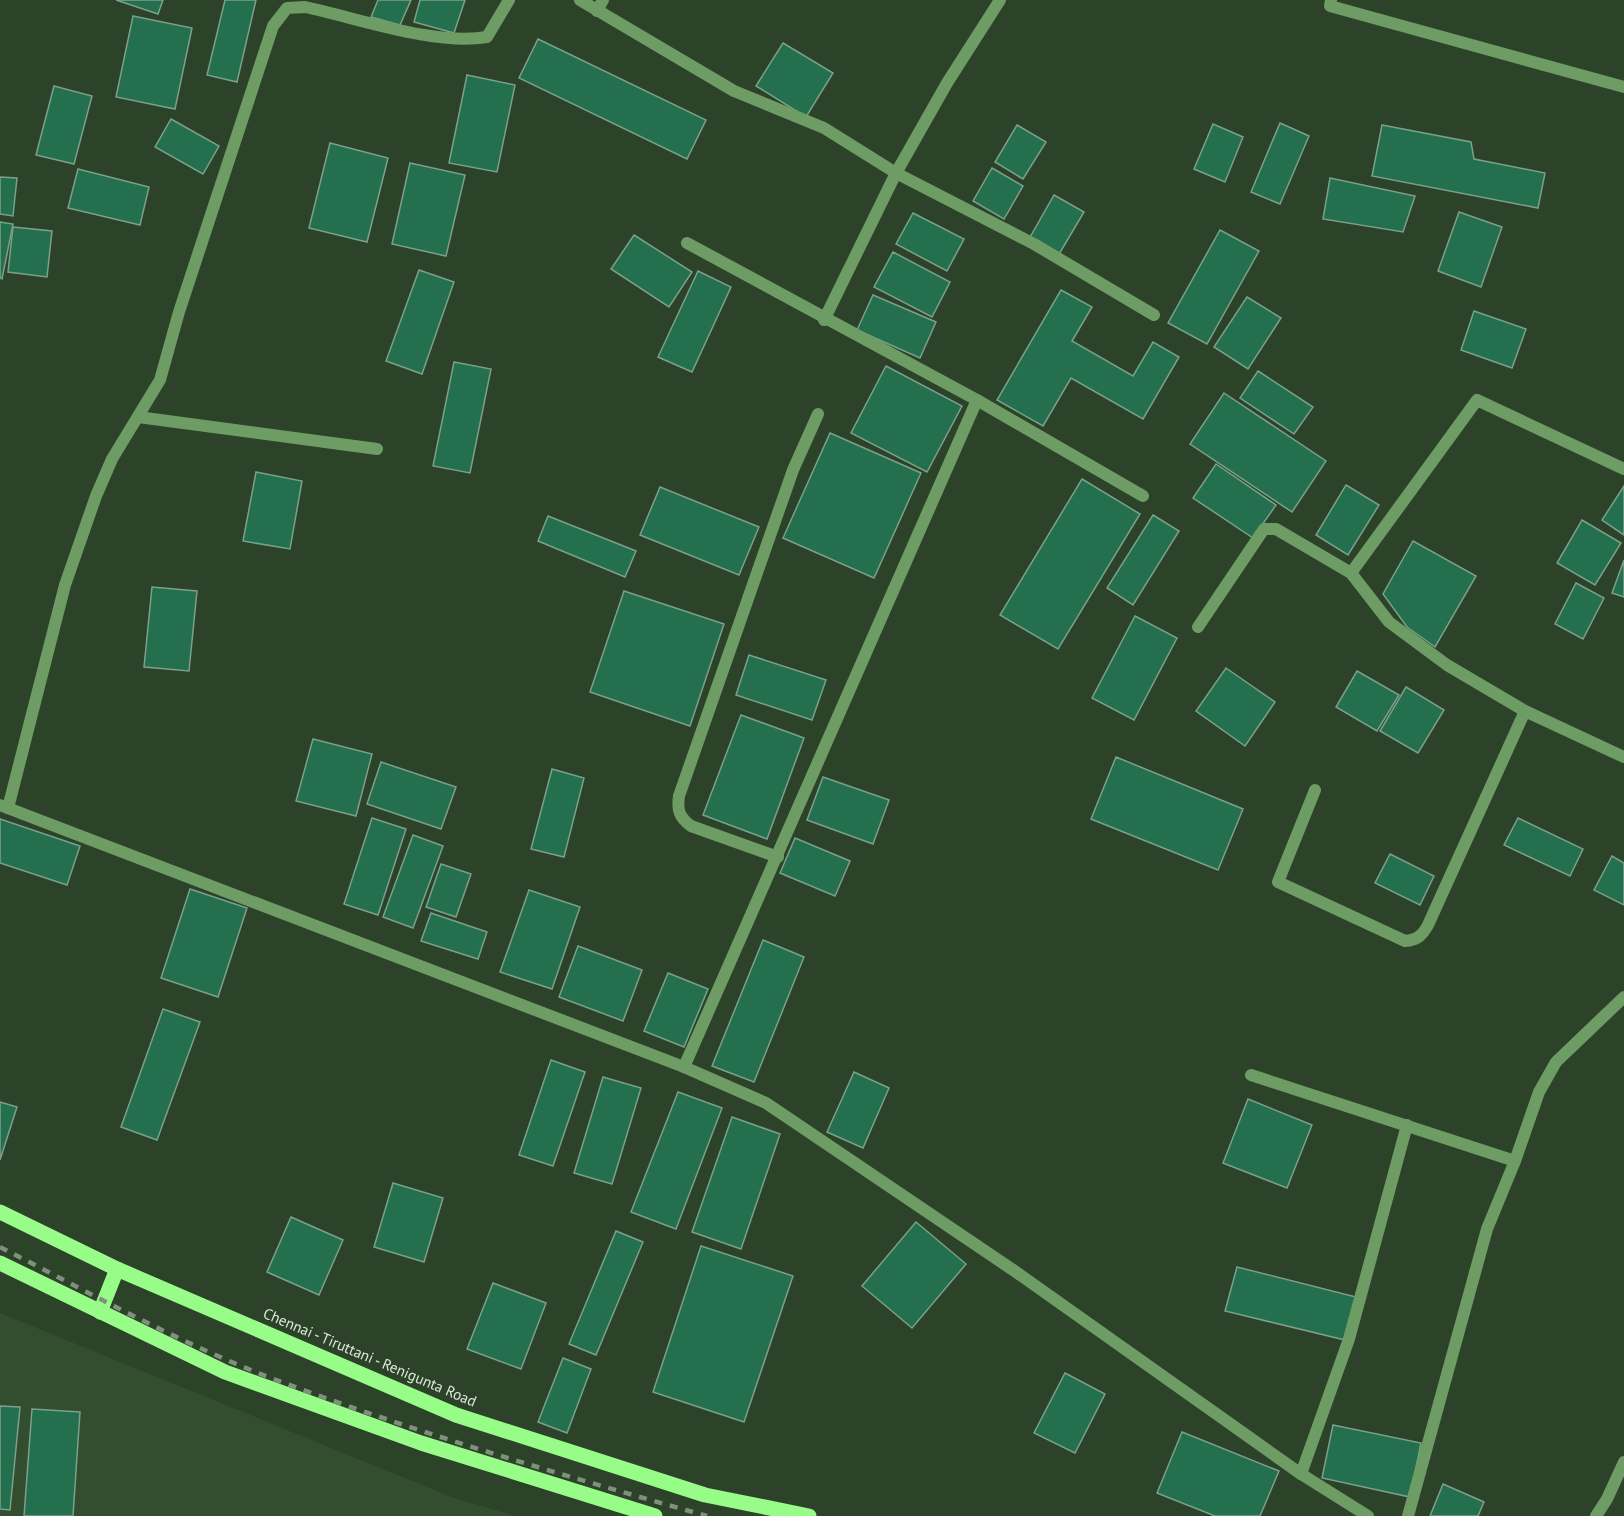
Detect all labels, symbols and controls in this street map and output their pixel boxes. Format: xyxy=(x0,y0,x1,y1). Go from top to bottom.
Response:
street label: Chennai - Tiruttani - Renigunta Road xyxy=(260,1303,480,1411)

